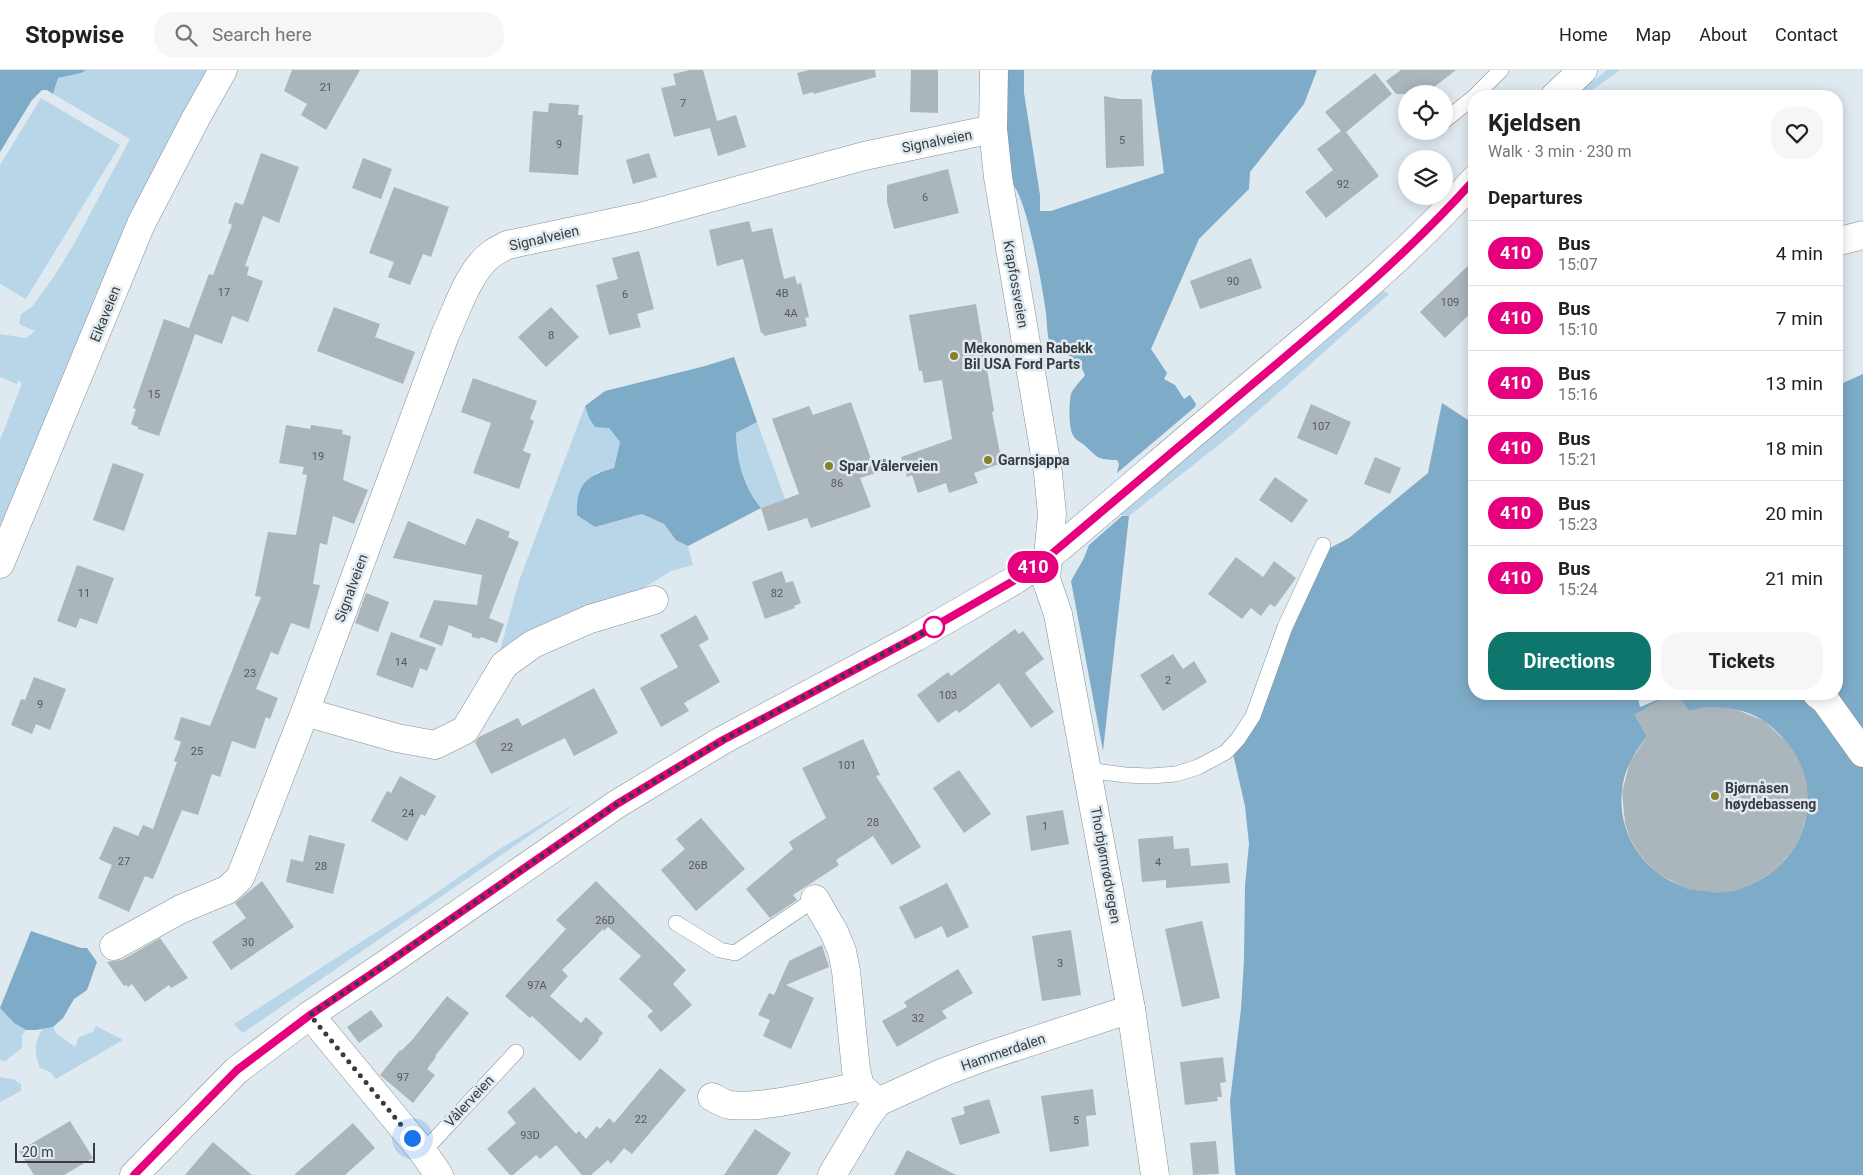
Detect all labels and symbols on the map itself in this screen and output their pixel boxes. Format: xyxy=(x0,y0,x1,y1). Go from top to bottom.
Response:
house number: 21 xyxy=(320,81,332,94)
house number: 7 xyxy=(680,97,686,110)
street label: Signalveien xyxy=(901,126,973,156)
house number: 5 xyxy=(1119,134,1125,147)
house number: 9 xyxy=(556,138,562,151)
house number: 92 xyxy=(1337,178,1349,191)
house number: 6 xyxy=(922,191,928,204)
street label: Signalveien xyxy=(508,222,580,254)
street label: Krapfossveien xyxy=(1000,239,1032,329)
house number: 90 xyxy=(1227,275,1239,288)
street label: Eikaveien xyxy=(87,284,123,344)
house number: 17 xyxy=(218,286,230,299)
house number: 4B xyxy=(775,287,789,300)
house number: 6 xyxy=(622,288,628,301)
house number: 109 xyxy=(1441,296,1459,309)
house number: 4A xyxy=(784,307,799,320)
house number: 8 xyxy=(548,329,554,342)
place label: Mekonomen Rabekk Bil USA Ford Parts xyxy=(964,340,1093,372)
marker: Mekonomen Rabekk Bil USA Ford Parts xyxy=(948,350,960,362)
house number: 15 xyxy=(148,388,160,401)
house number: 107 xyxy=(1312,420,1330,433)
house number: 19 xyxy=(312,450,324,463)
place label: Garnsjappa xyxy=(998,452,1070,468)
marker: Garnsjappa xyxy=(982,454,994,466)
place label: Spar Vålerveien xyxy=(839,458,938,474)
marker: Spar Vålerveien xyxy=(823,460,835,472)
house number: 86 xyxy=(831,477,843,490)
line badge: 410 xyxy=(1004,551,1062,583)
street label: Signalveien xyxy=(331,552,371,624)
house number: 11 xyxy=(78,587,90,600)
house number: 82 xyxy=(771,587,783,600)
unlabelled marker xyxy=(923,616,945,638)
house number: 14 xyxy=(395,656,407,669)
house number: 23 xyxy=(244,667,256,680)
house number: 2 xyxy=(1165,674,1171,687)
house number: 103 xyxy=(939,689,957,702)
house number: 9 xyxy=(37,698,43,711)
house number: 22 xyxy=(501,741,513,754)
house number: 25 xyxy=(191,745,203,758)
house number: 101 xyxy=(838,759,856,772)
place label: Bjørnåsen høydebasseng xyxy=(1725,780,1816,812)
marker: Bjørnåsen høydebasseng xyxy=(1709,790,1721,802)
street label: Thorbjørnrødvegen xyxy=(1088,805,1124,925)
house number: 24 xyxy=(402,807,414,820)
house number: 28 xyxy=(867,816,879,829)
house number: 1 xyxy=(1042,820,1048,833)
house number: 27 xyxy=(118,855,130,868)
house number: 4 xyxy=(1155,856,1161,869)
house number: 26B xyxy=(688,859,708,872)
house number: 28 xyxy=(315,860,327,873)
house number: 26D xyxy=(595,914,615,927)
house number: 30 xyxy=(242,936,254,949)
house number: 3 xyxy=(1057,957,1063,970)
house number: 97A xyxy=(527,979,548,992)
house number: 32 xyxy=(912,1012,924,1025)
street label: Hammerdalen xyxy=(959,1030,1047,1074)
house number: 97 xyxy=(397,1071,409,1084)
street label: Vålerveien xyxy=(441,1072,497,1130)
house number: 22 xyxy=(635,1113,647,1126)
house number: 5 xyxy=(1073,1114,1079,1127)
your location xyxy=(400,1126,425,1151)
house number: 93D xyxy=(520,1129,540,1142)
scale bar xyxy=(15,1140,95,1163)

